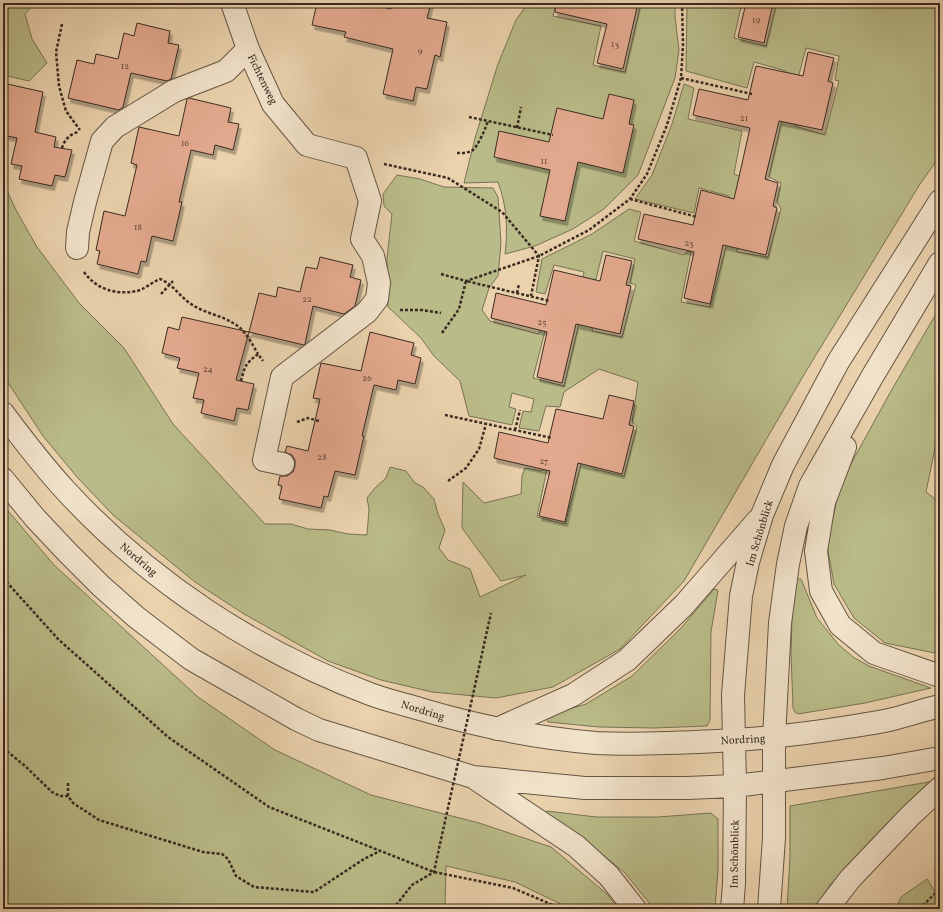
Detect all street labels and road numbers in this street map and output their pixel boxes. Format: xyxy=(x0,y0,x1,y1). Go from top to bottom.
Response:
street label: Fichtenweg xyxy=(243,52,281,108)
street label: Im Schönblick xyxy=(743,498,778,568)
street label: Nordring xyxy=(116,540,160,581)
street label: Nordring xyxy=(399,698,447,725)
street label: Nordring xyxy=(720,732,766,749)
street label: Im Schönblick xyxy=(727,820,744,888)

